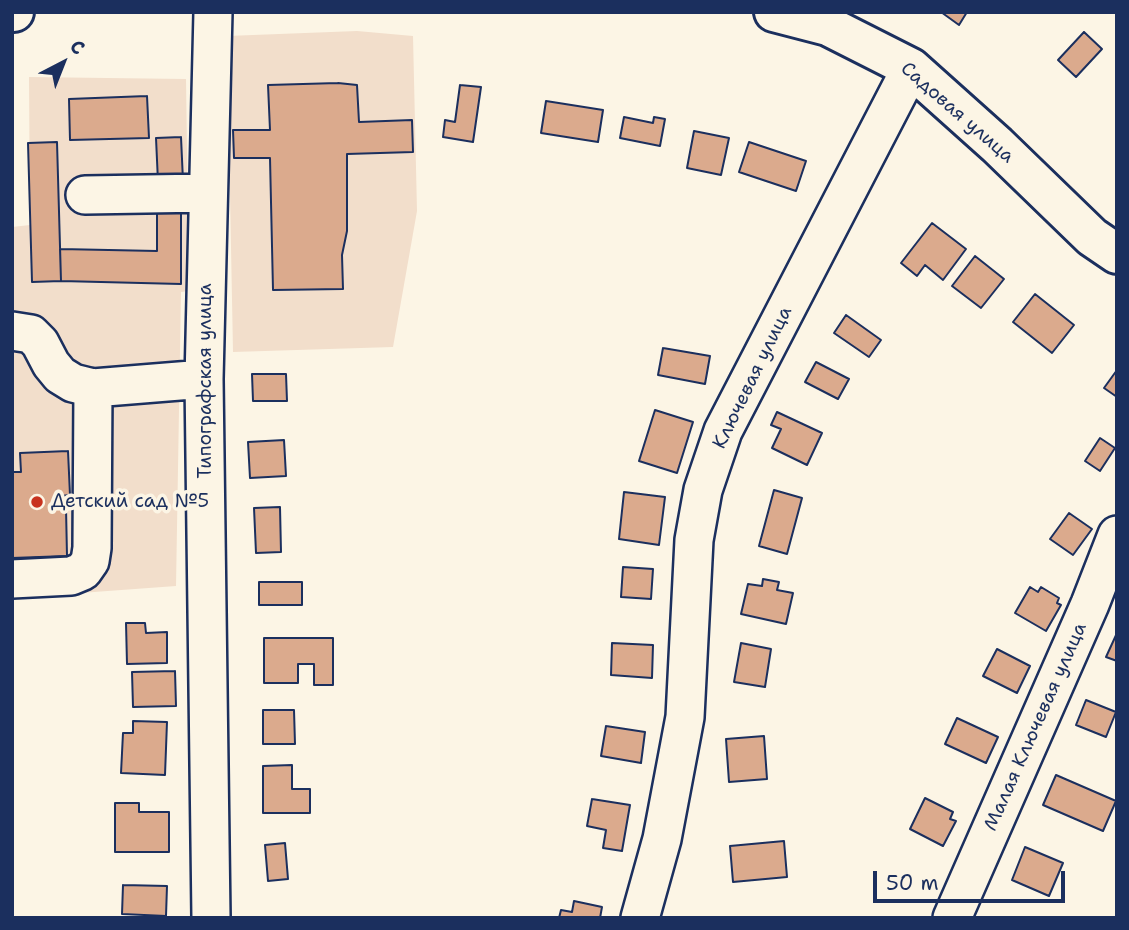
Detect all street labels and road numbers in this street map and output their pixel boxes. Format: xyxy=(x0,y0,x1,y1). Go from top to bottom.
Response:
street label: Садовая улица xyxy=(896,58,1018,168)
street label: Типографская улица xyxy=(195,283,217,479)
street label: Ключевая улица xyxy=(709,303,797,453)
street label: Малая Ключевая улица xyxy=(980,619,1092,835)

